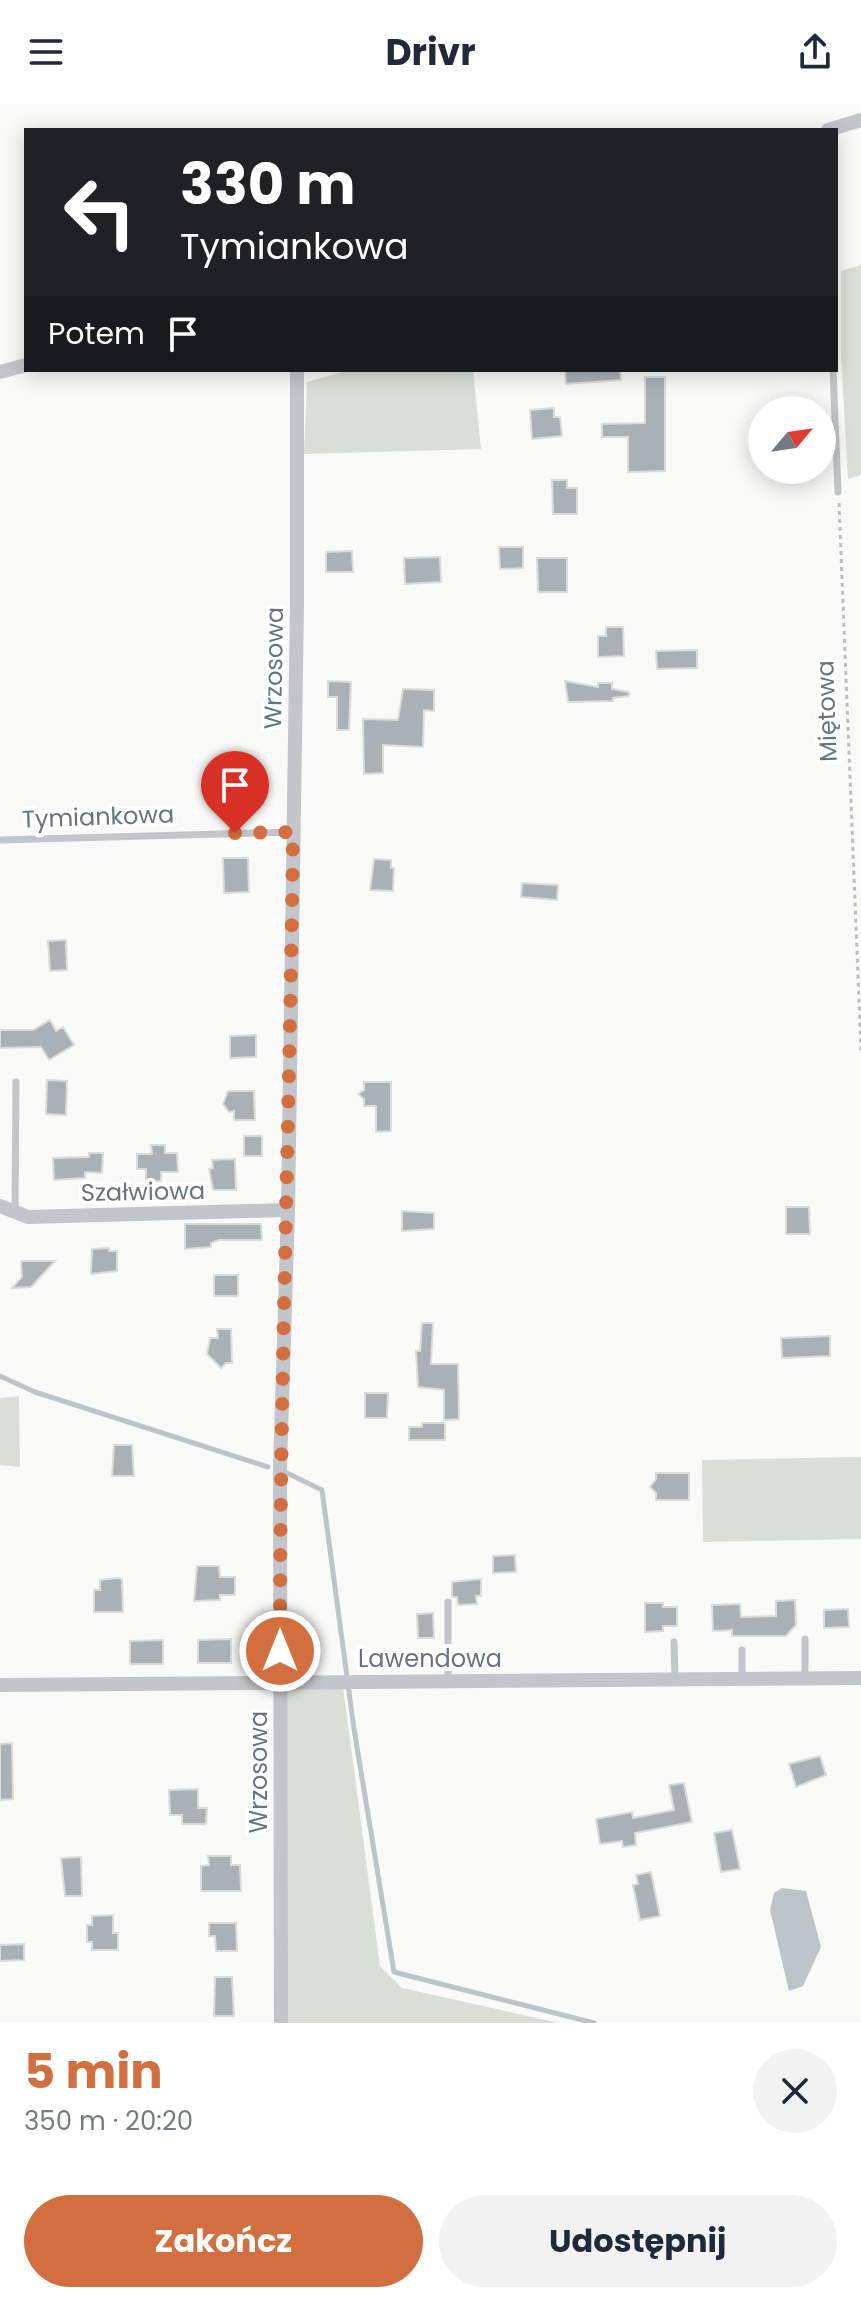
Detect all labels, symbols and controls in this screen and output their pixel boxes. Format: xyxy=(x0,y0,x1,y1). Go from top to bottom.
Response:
text: Drivr xyxy=(385,27,476,78)
icon: menu xyxy=(24,30,68,74)
icon: share xyxy=(793,30,837,74)
text: 330 m xyxy=(180,145,355,224)
icon: left xyxy=(48,160,152,264)
text: Tymiankowa xyxy=(180,221,409,272)
text: Potem xyxy=(48,312,145,355)
icon: arrive xyxy=(161,312,205,356)
north arrow xyxy=(748,396,836,484)
map controls xyxy=(748,396,836,484)
street label: Wrzosowa xyxy=(256,606,291,729)
street label: Miętowa xyxy=(808,660,845,762)
pin xyxy=(201,751,269,833)
icon: arrive xyxy=(213,763,257,807)
street label: Tymiankowa xyxy=(21,797,175,836)
street label: Szałwiowa xyxy=(81,1174,205,1209)
position arrow xyxy=(238,1609,322,1693)
street label: Lawendowa xyxy=(358,1642,502,1675)
street label: Wrzosowa xyxy=(242,1711,275,1833)
text: 5 min xyxy=(24,2038,163,2105)
button: close xyxy=(753,2049,837,2133)
text: 350 m · 20:20 xyxy=(24,2103,193,2139)
button: Zakończ xyxy=(24,2195,423,2287)
button: Udostępnij xyxy=(439,2195,837,2287)

